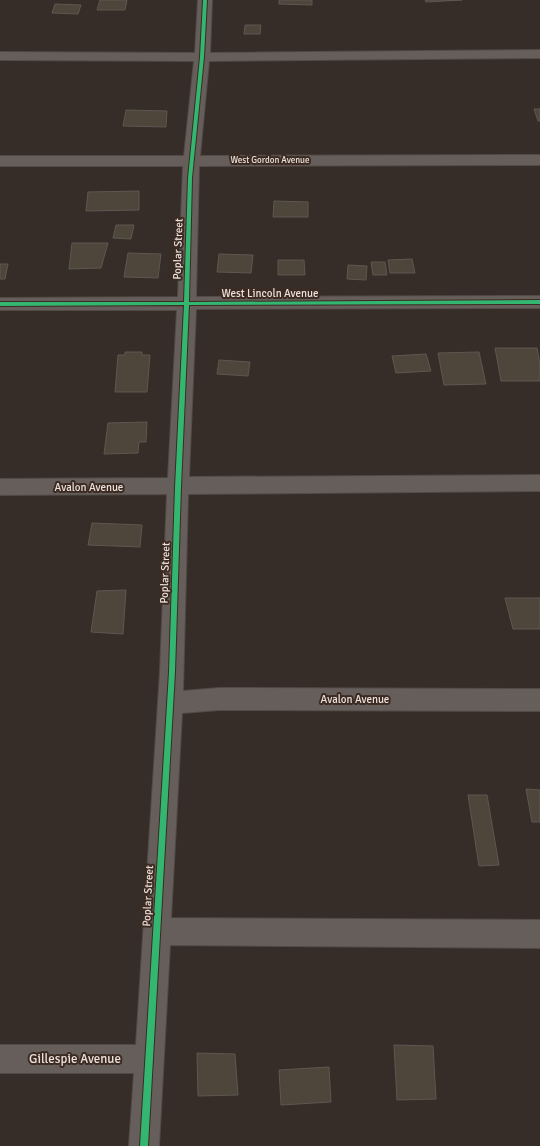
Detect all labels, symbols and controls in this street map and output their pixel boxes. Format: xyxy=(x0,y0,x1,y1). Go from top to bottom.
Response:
street label: West Gordon Avenue xyxy=(230,155,310,166)
street label: Poplar Street xyxy=(170,218,186,280)
street label: West Lincoln Avenue xyxy=(222,287,318,300)
street label: Avalon Avenue xyxy=(55,481,123,494)
street label: Poplar Street xyxy=(157,542,173,604)
street label: Avalon Avenue xyxy=(321,693,389,706)
street label: Poplar Street xyxy=(140,865,156,927)
street label: Gillespie Avenue xyxy=(29,1051,121,1067)

